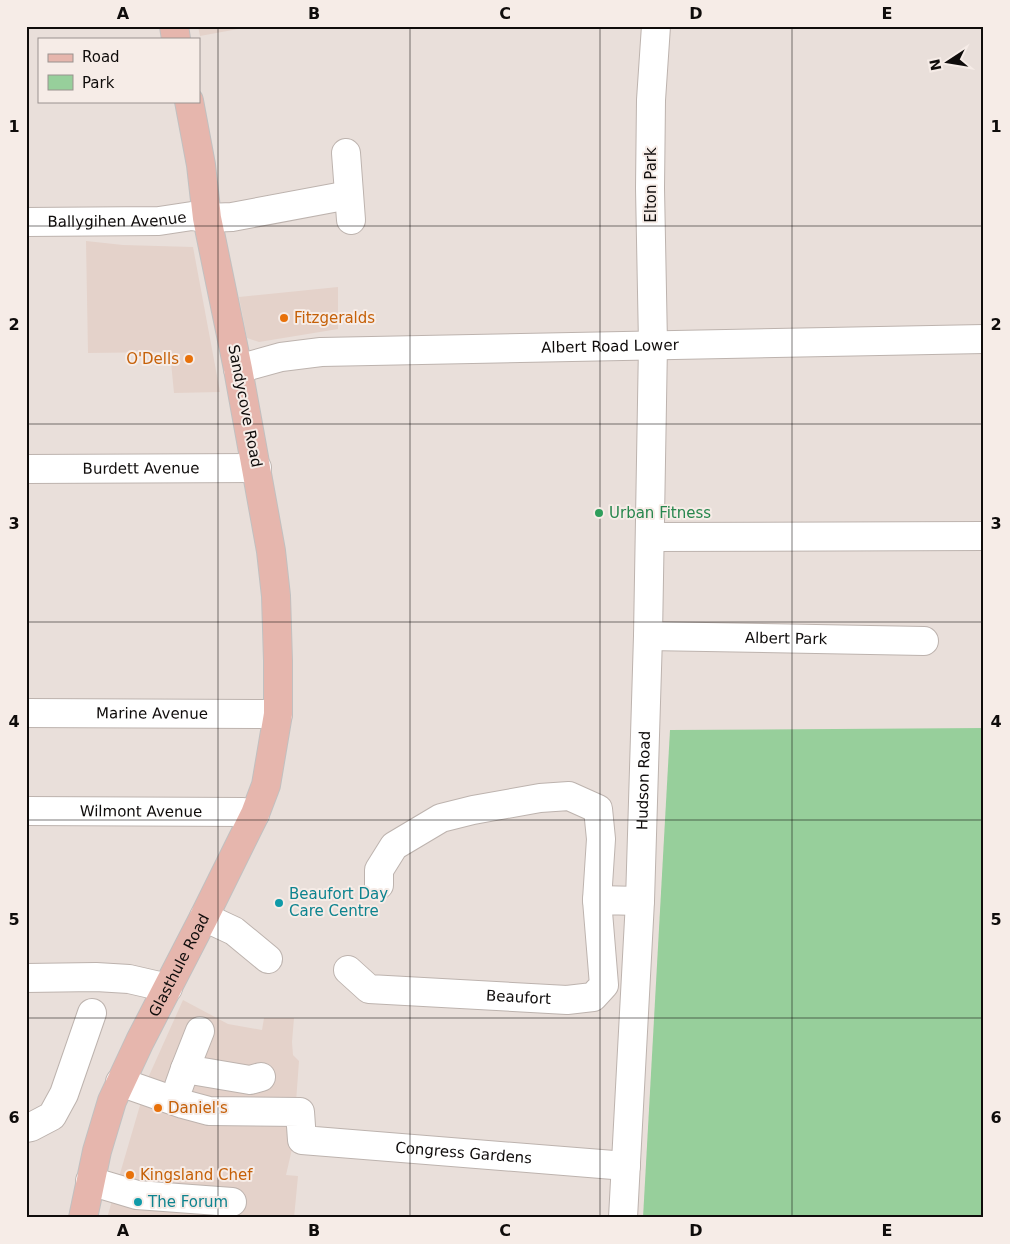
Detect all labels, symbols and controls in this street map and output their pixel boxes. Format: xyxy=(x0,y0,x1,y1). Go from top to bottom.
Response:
text: A xyxy=(117,4,130,23)
text: B xyxy=(308,4,320,23)
text: C xyxy=(499,4,511,23)
text: D xyxy=(689,4,703,23)
text: E xyxy=(882,4,892,23)
legend xyxy=(38,38,200,102)
north arrow xyxy=(922,38,972,88)
text: Road xyxy=(82,48,120,66)
text: N xyxy=(926,57,944,72)
text: Park xyxy=(82,74,115,92)
text: 1 xyxy=(8,117,20,136)
text: 1 xyxy=(990,117,1002,136)
street label: Elton Park xyxy=(642,147,660,223)
street label: Ballygihen Avenue xyxy=(47,208,188,231)
place label: Fitzgeralds xyxy=(294,309,375,327)
marker: Fitzgeralds xyxy=(278,312,290,324)
text: 2 xyxy=(8,315,20,334)
text: 2 xyxy=(990,315,1002,334)
street label: Albert Road Lower xyxy=(541,336,680,357)
street label: Sandycove Road xyxy=(224,343,266,469)
place label: O'Dells xyxy=(126,350,179,368)
marker: O'Dells xyxy=(183,353,195,365)
street label: Burdett Avenue xyxy=(83,459,199,478)
place label: Urban Fitness xyxy=(609,504,711,522)
marker: Urban Fitness xyxy=(593,507,605,519)
text: 3 xyxy=(8,514,20,533)
text: 3 xyxy=(990,514,1002,533)
street label: Albert Park xyxy=(745,629,828,648)
street label: Marine Avenue xyxy=(96,704,208,723)
text: 4 xyxy=(8,712,20,731)
text: 4 xyxy=(990,712,1002,731)
street label: Hudson Road xyxy=(633,731,654,830)
street label: Wilmont Avenue xyxy=(80,802,202,821)
place label: Beaufort Day Care Centre xyxy=(289,885,388,920)
marker: Beaufort Day Care Centre xyxy=(273,897,285,909)
text: 5 xyxy=(8,910,20,929)
text: 5 xyxy=(990,910,1002,929)
street label: Glasthule Road xyxy=(145,911,213,1020)
street label: Beaufort xyxy=(486,987,551,1008)
place label: Daniel's xyxy=(168,1099,228,1117)
marker: Daniel's xyxy=(152,1102,164,1114)
text: 6 xyxy=(8,1108,20,1127)
text: 6 xyxy=(990,1108,1002,1127)
street label: Congress Gardens xyxy=(395,1139,533,1167)
place label: Kingsland Chef xyxy=(140,1166,253,1184)
marker: Kingsland Chef xyxy=(124,1169,136,1181)
place label: The Forum xyxy=(147,1193,228,1211)
marker: The Forum xyxy=(132,1196,144,1208)
text: A xyxy=(117,1221,130,1240)
text: B xyxy=(308,1221,320,1240)
text: C xyxy=(499,1221,511,1240)
text: D xyxy=(689,1221,703,1240)
text: E xyxy=(882,1221,892,1240)

